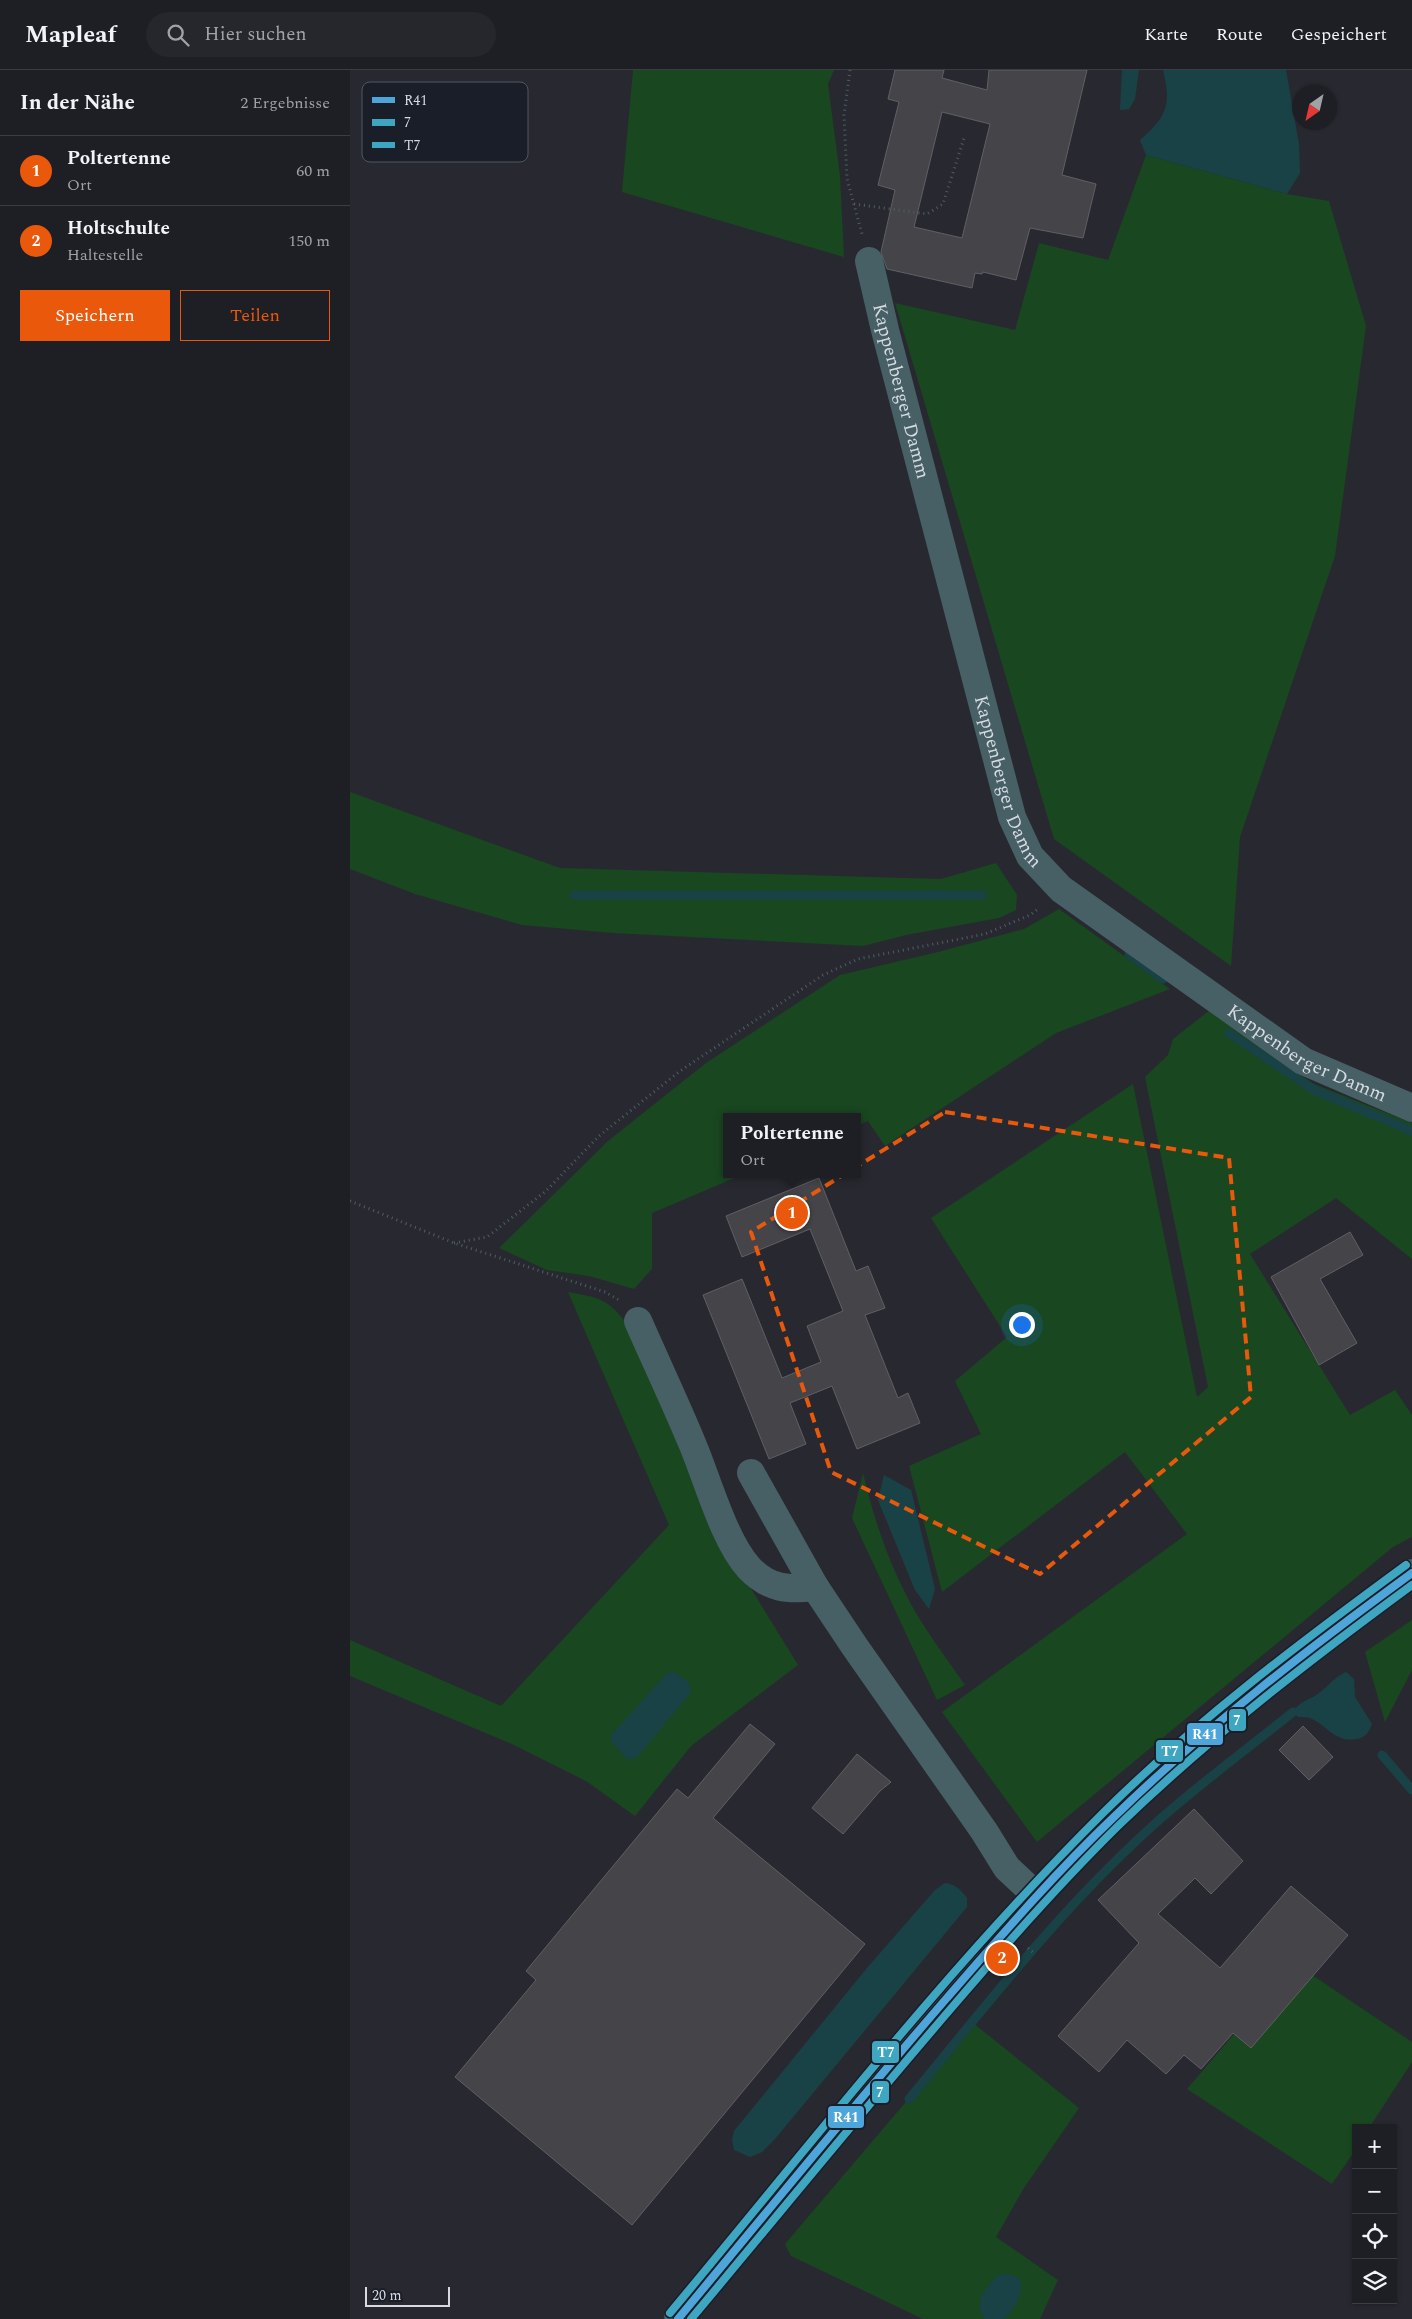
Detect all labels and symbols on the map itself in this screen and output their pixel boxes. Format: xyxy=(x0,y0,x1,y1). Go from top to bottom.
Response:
legend xyxy=(362,82,528,162)
north arrow xyxy=(1292,85,1337,130)
text: R41 xyxy=(404,90,427,111)
text: 7 xyxy=(404,112,411,133)
text: T7 xyxy=(404,135,420,156)
street label: Kappenberger Damm xyxy=(865,300,938,482)
street label: Kappenberger Damm xyxy=(966,692,1049,875)
street label: Kappenberger Damm xyxy=(1221,997,1391,1110)
pin: 1 xyxy=(776,1194,808,1232)
your location xyxy=(1009,1312,1035,1338)
line badge: 7 xyxy=(1228,1708,1247,1732)
text: 7 xyxy=(1233,1710,1241,1731)
line badge: R41 xyxy=(1186,1722,1224,1746)
text: R41 xyxy=(1192,1724,1218,1745)
line badge: T7 xyxy=(1155,1739,1184,1763)
text: T7 xyxy=(1161,1741,1179,1762)
pin: 2 xyxy=(986,1939,1018,1977)
line badge: T7 xyxy=(871,2040,900,2064)
text: T7 xyxy=(877,2042,895,2063)
line badge: 7 xyxy=(871,2080,890,2104)
text: 7 xyxy=(876,2082,884,2103)
line badge: R41 xyxy=(827,2105,865,2129)
text: R41 xyxy=(833,2107,859,2128)
scale bar xyxy=(365,2284,450,2307)

